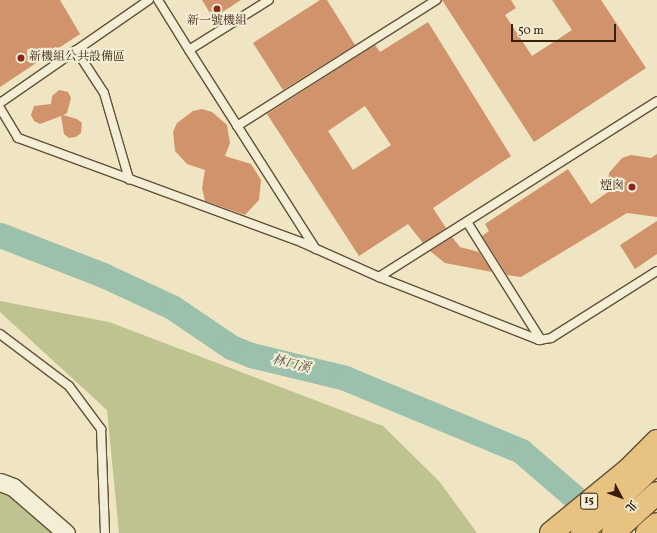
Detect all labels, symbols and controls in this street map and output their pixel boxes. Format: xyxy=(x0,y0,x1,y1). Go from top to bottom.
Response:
marker: 新一號機組 xyxy=(212,4,222,14)
place label: 新一號機組 xyxy=(187,15,247,29)
scale bar xyxy=(513,16,618,42)
text: 50 m xyxy=(518,23,544,39)
place label: 新機組公共設備區 xyxy=(29,51,125,65)
marker: 新機組公共設備區 xyxy=(16,53,26,63)
place label: 煙囪 xyxy=(600,180,624,194)
marker: 煙囪 xyxy=(627,182,637,192)
water label: 林口溪 xyxy=(270,353,312,377)
north arrow xyxy=(601,477,641,517)
road number: 15 xyxy=(580,492,598,510)
text: 北 xyxy=(621,496,640,514)

